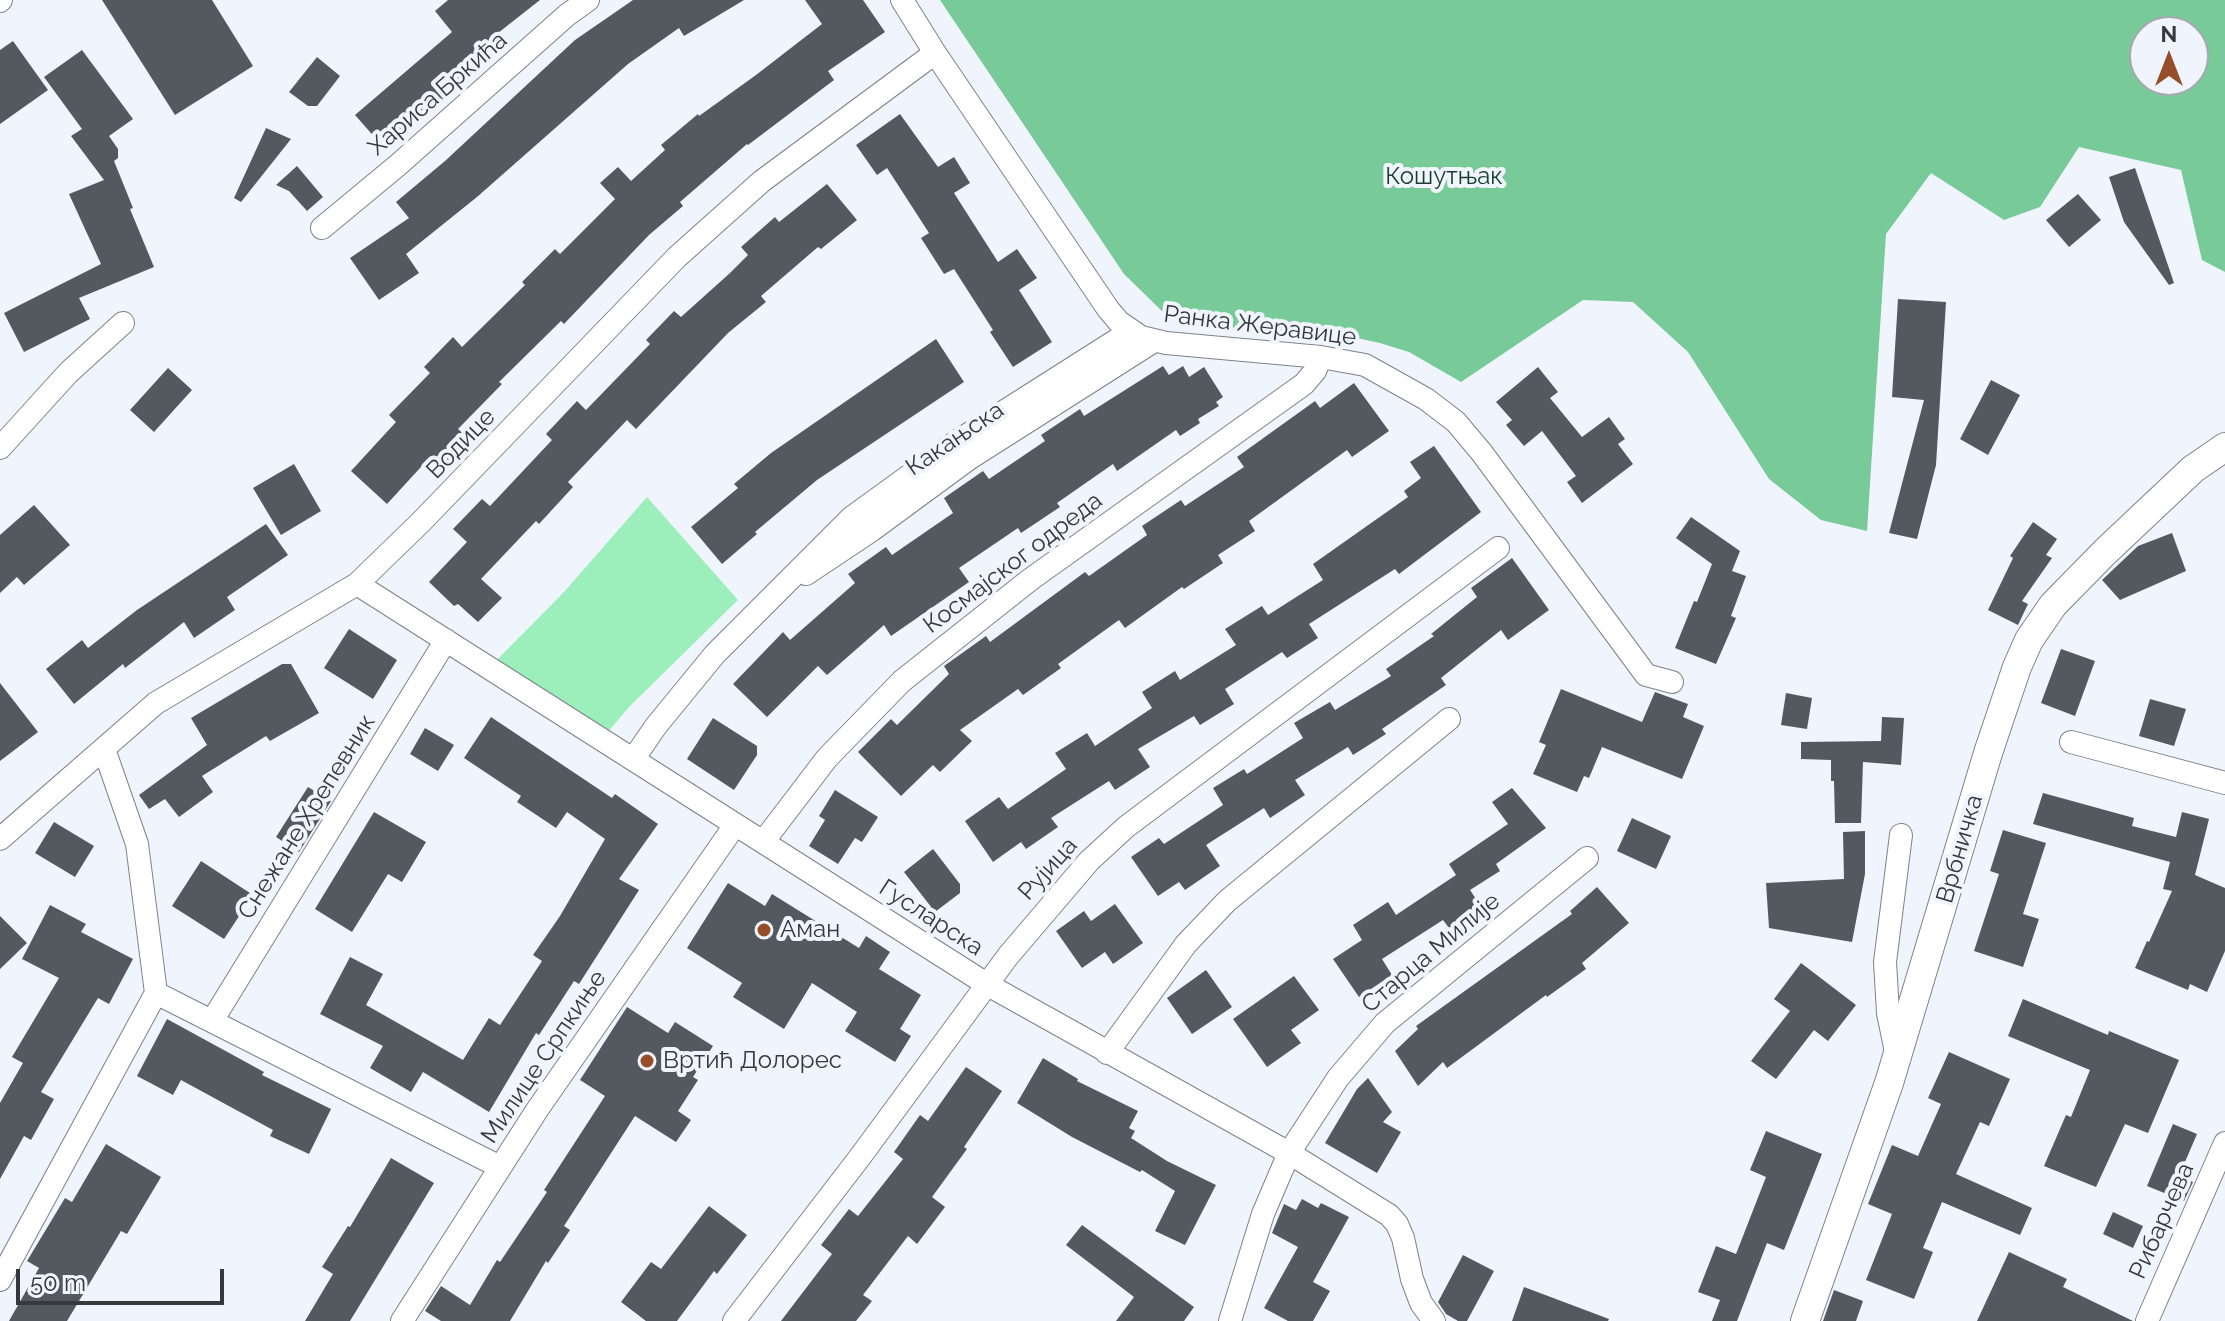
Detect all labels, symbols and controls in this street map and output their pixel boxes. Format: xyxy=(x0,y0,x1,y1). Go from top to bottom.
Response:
north arrow xyxy=(2129,16,2209,96)
text: N xyxy=(2161,21,2177,47)
street label: Хариса Бркића xyxy=(363,26,513,162)
park label: Кошутњак xyxy=(1385,163,1503,191)
street label: Ранка Жеравице xyxy=(1162,300,1358,352)
street label: Какањска xyxy=(901,396,1009,482)
street label: Водице xyxy=(421,403,501,485)
street label: Космајског одреда xyxy=(918,486,1108,640)
street label: Снежане Хрепевник xyxy=(232,709,382,925)
street label: Врбничка xyxy=(1931,791,1989,907)
street label: Рујица xyxy=(1012,832,1084,906)
street label: Гусларска xyxy=(874,874,988,962)
street label: Старца Милије xyxy=(1356,887,1506,1019)
place label: Аман xyxy=(780,916,840,944)
marker: Аман xyxy=(755,921,773,939)
street label: Милице Српкиње xyxy=(475,965,613,1149)
place label: Вртић Долорес xyxy=(663,1047,842,1075)
marker: Вртић Долорес xyxy=(638,1052,656,1070)
street label: Рибарчева xyxy=(2124,1158,2200,1284)
scale bar xyxy=(20,1253,228,1303)
text: 50 m xyxy=(30,1268,86,1297)

